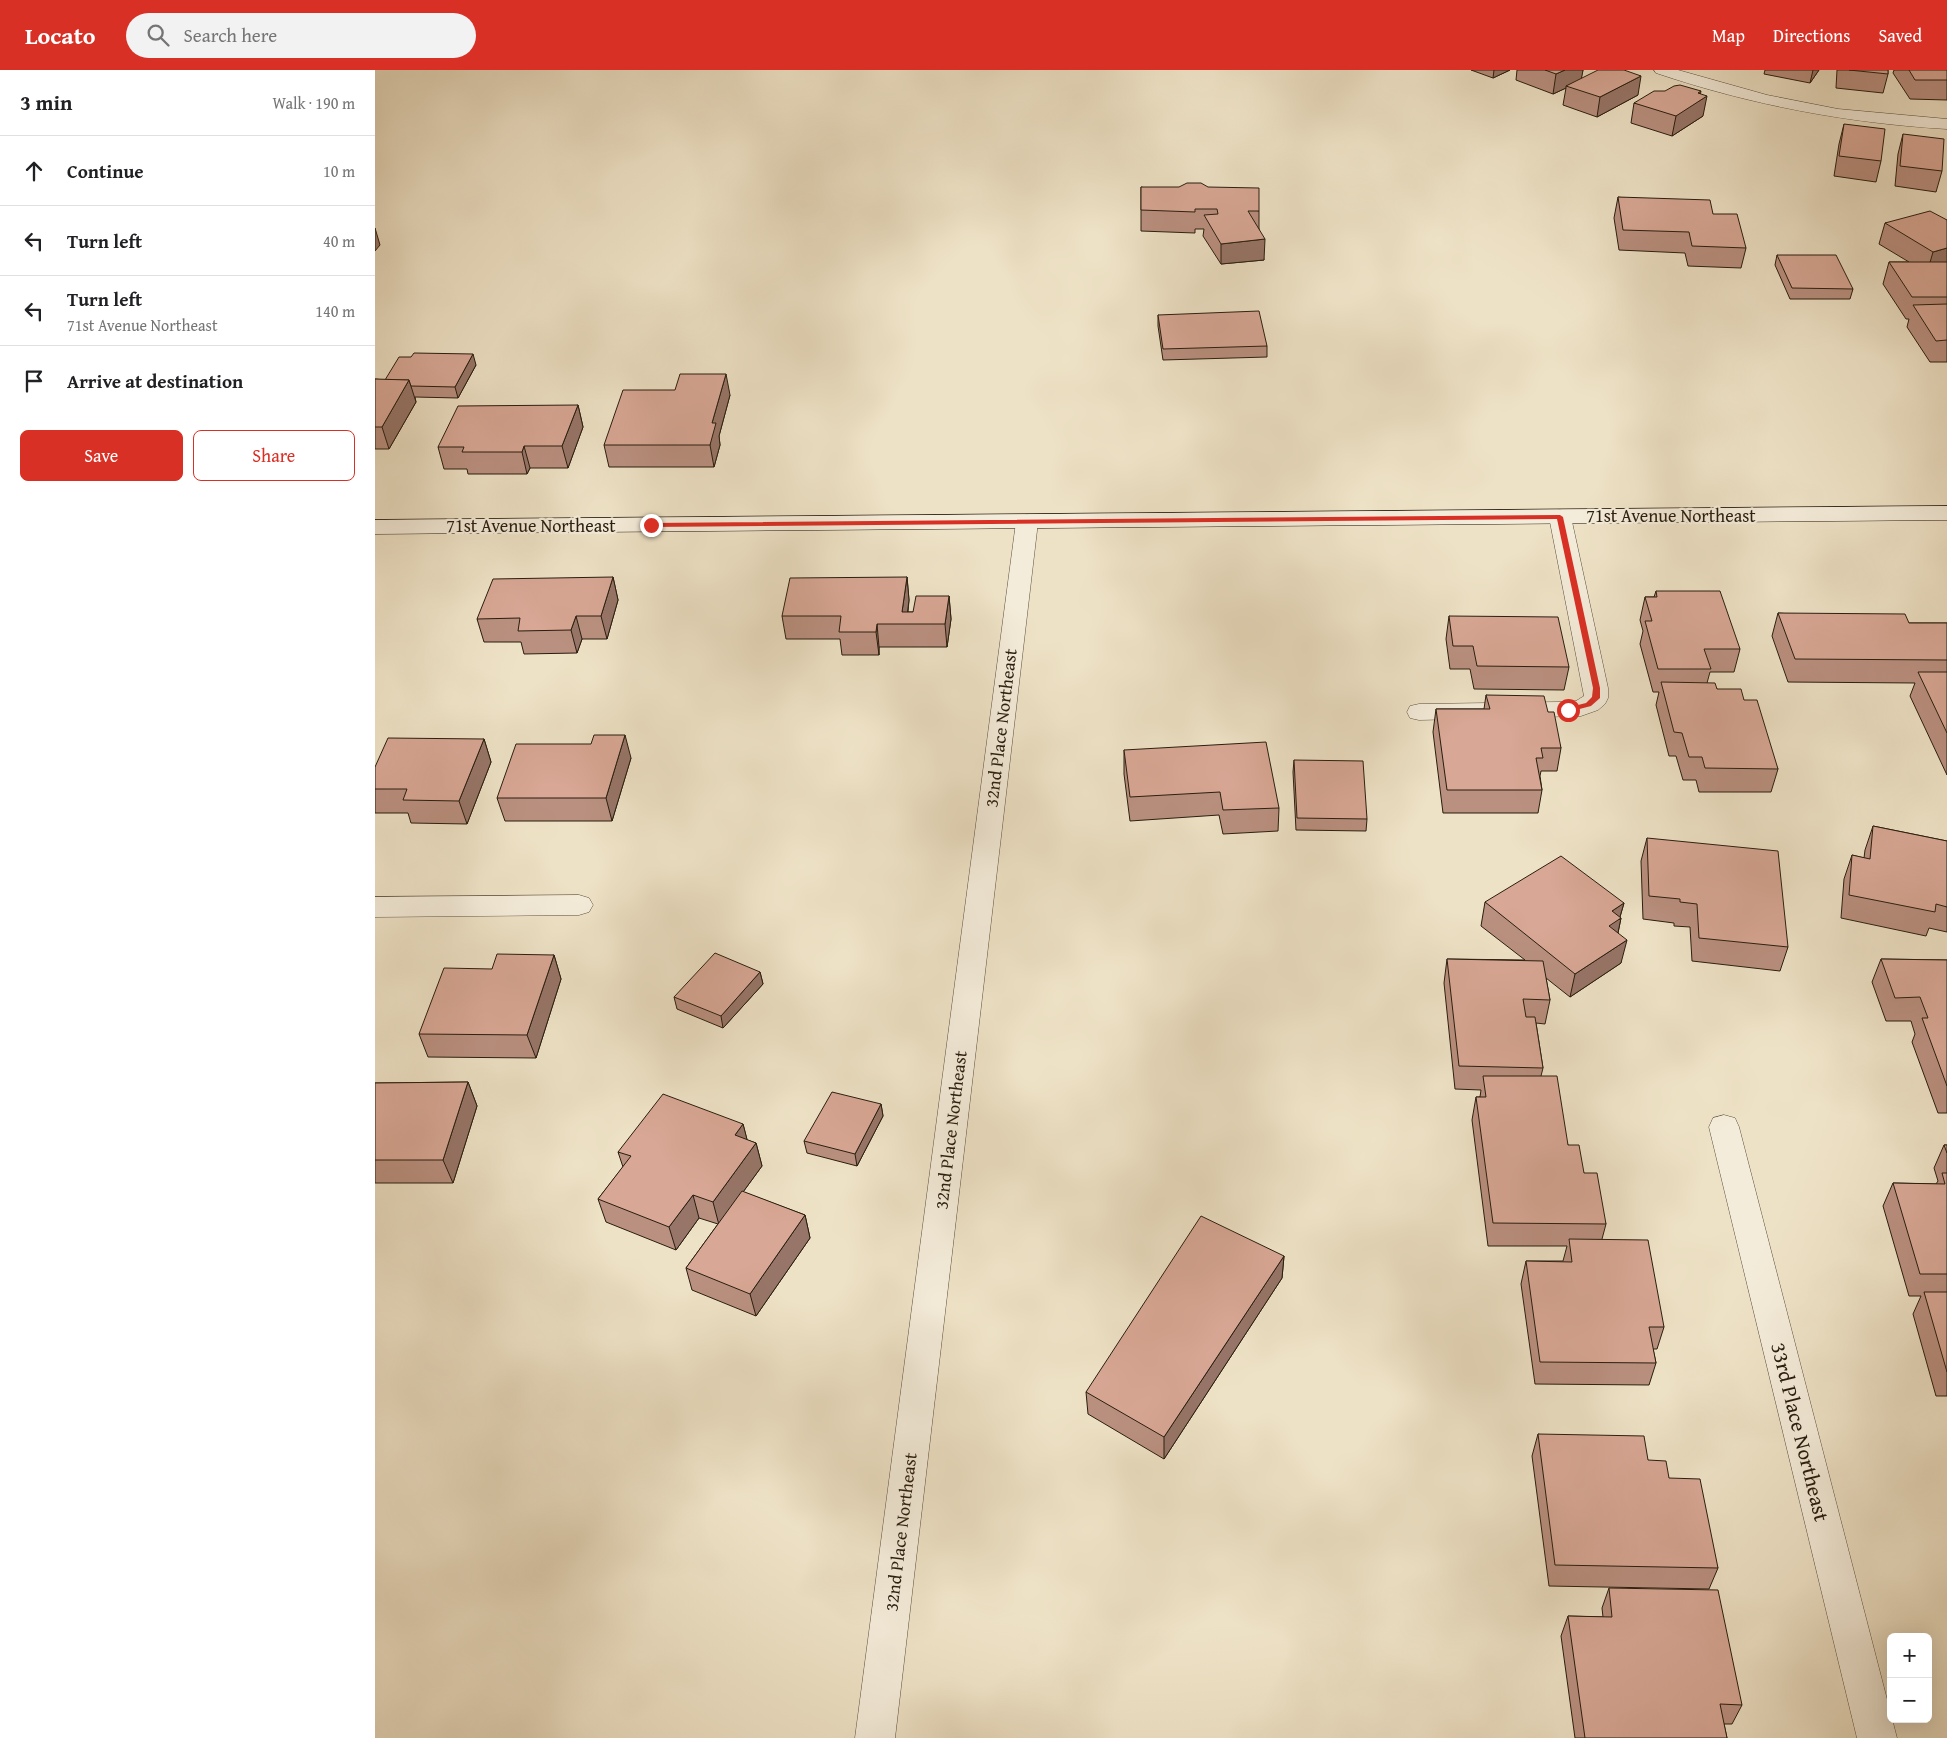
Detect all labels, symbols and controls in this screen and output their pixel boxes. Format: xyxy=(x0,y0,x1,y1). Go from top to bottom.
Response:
search box xyxy=(126,13,476,58)
text: Locato xyxy=(25,18,96,53)
icon: search xyxy=(144,21,172,49)
text: Search here xyxy=(184,21,277,49)
text: Map xyxy=(1712,22,1745,49)
text: Directions xyxy=(1773,22,1850,49)
text: Saved xyxy=(1878,22,1922,49)
text: 3 min xyxy=(20,87,72,118)
text: Walk · 190 m xyxy=(272,91,355,115)
icon: ahead xyxy=(20,157,48,185)
text: Continue xyxy=(67,157,144,185)
text: 10 m xyxy=(323,159,355,183)
icon: left xyxy=(20,227,48,255)
text: Turn left xyxy=(67,227,142,255)
text: 40 m xyxy=(323,229,355,253)
text: Turn left xyxy=(67,285,142,313)
icon: left xyxy=(20,297,48,325)
text: 140 m xyxy=(315,299,355,323)
text: 71st Avenue Northeast xyxy=(67,313,218,337)
icon: arrive xyxy=(20,367,48,395)
text: Arrive at destination xyxy=(67,367,243,395)
button: Save xyxy=(20,430,183,481)
button: Share xyxy=(193,430,355,481)
street label: 71st Avenue Northeast xyxy=(1586,502,1756,529)
street label: 71st Avenue Northeast xyxy=(446,512,616,539)
route end xyxy=(640,514,663,537)
street label: 32nd Place Northeast xyxy=(977,646,1024,809)
route start xyxy=(1557,699,1580,722)
street label: 32nd Place Northeast xyxy=(927,1048,974,1211)
street label: 33rd Place Northeast xyxy=(1763,1339,1838,1525)
street label: 32nd Place Northeast xyxy=(877,1450,924,1613)
map controls xyxy=(1887,1633,1932,1723)
button: + xyxy=(1887,1633,1932,1678)
button: − xyxy=(1887,1678,1932,1723)

